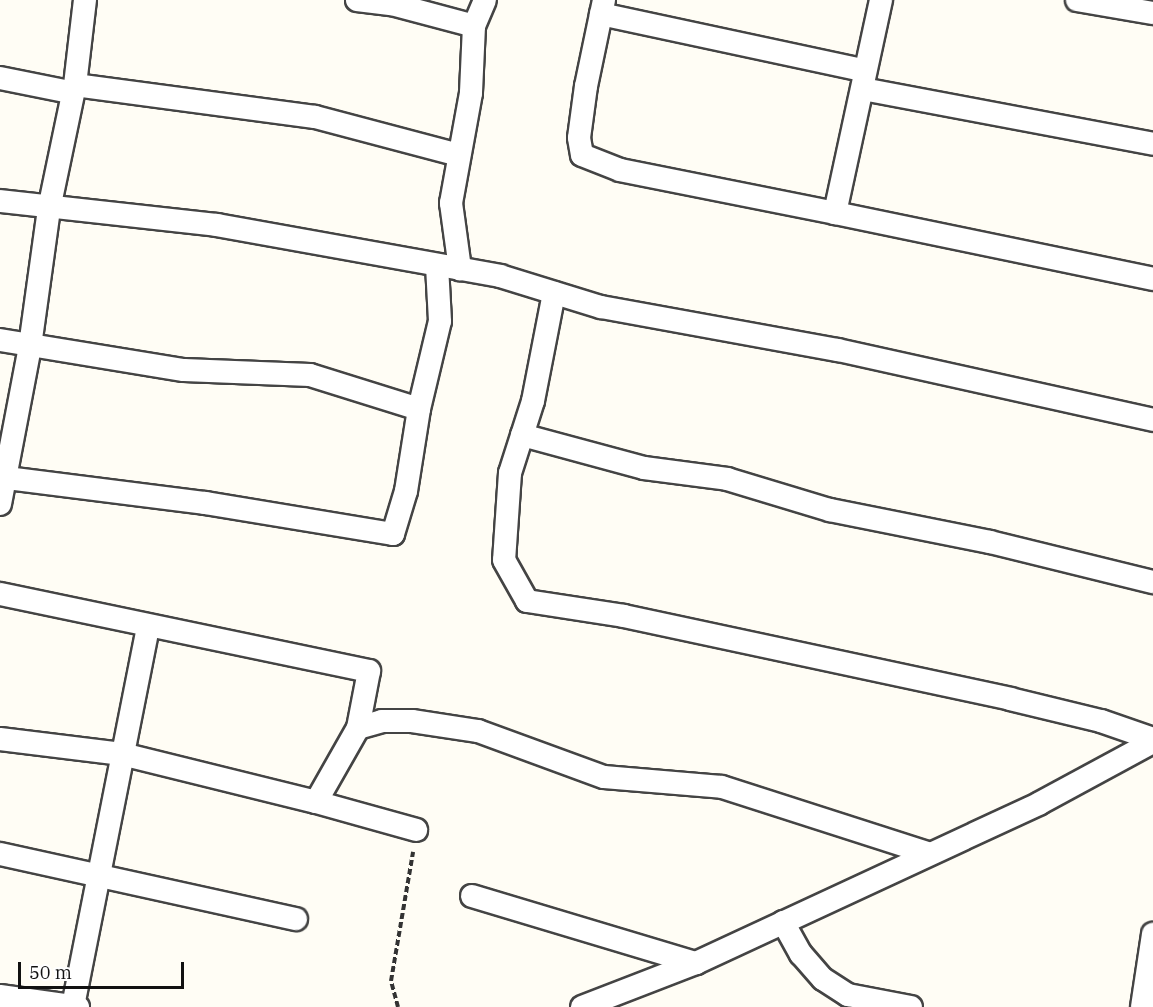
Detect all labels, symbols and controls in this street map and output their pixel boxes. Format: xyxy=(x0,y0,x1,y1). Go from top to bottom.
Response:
scale bar xyxy=(21,950,188,988)
text: 50 m xyxy=(29,961,72,984)

